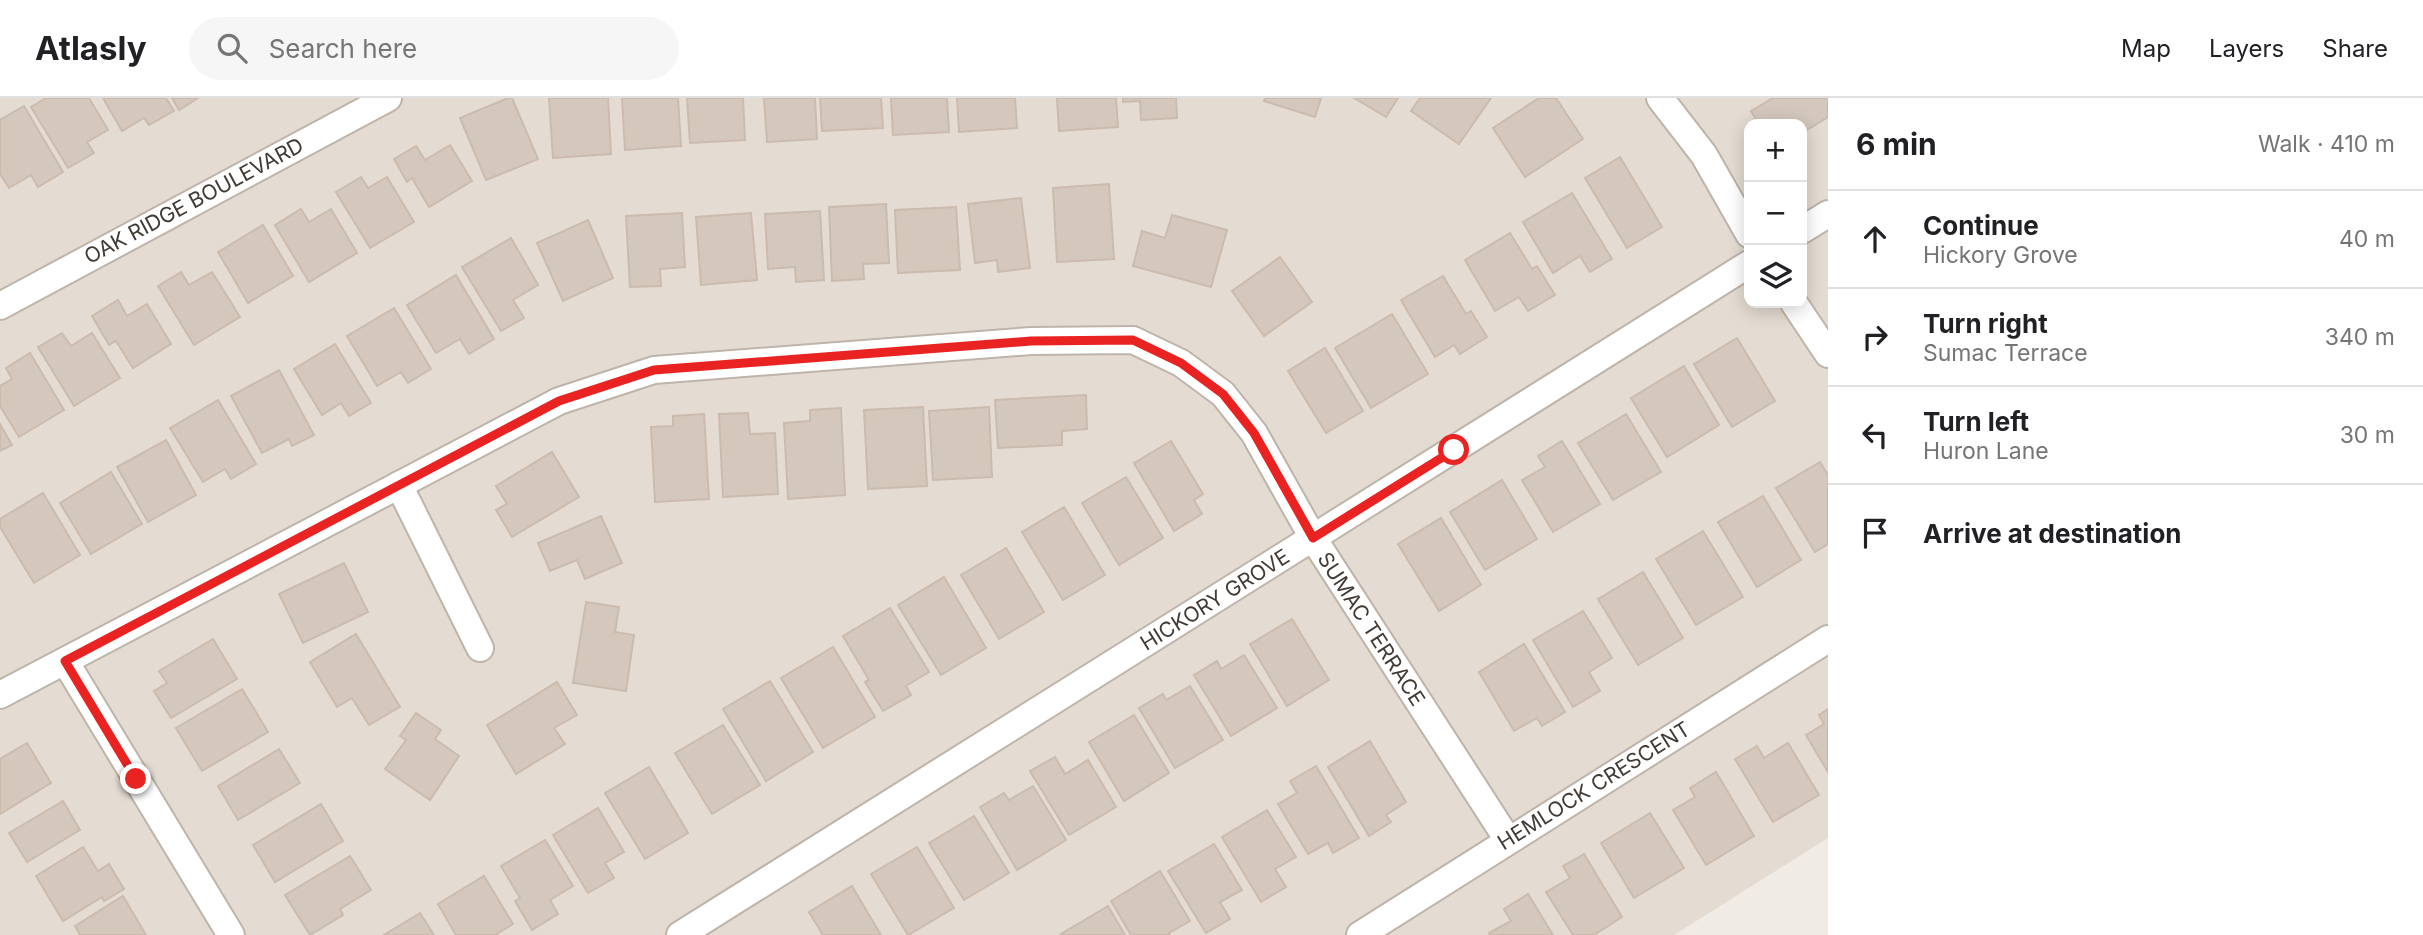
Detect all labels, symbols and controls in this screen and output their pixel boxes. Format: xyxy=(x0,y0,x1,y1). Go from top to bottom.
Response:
search box xyxy=(189,17,679,80)
text: Atlasly xyxy=(35,28,147,68)
icon: search xyxy=(213,29,251,67)
text: Search here xyxy=(269,33,417,64)
text: Map xyxy=(2121,34,2171,63)
text: Layers xyxy=(2209,34,2284,63)
text: Share xyxy=(2322,34,2388,63)
map controls xyxy=(1744,119,1807,308)
button: + xyxy=(1744,119,1807,182)
text: 6 min xyxy=(1856,126,1937,162)
text: Walk · 410 m xyxy=(2258,130,2395,158)
street label: OAK RIDGE BOULEVARD xyxy=(80,132,308,269)
button: − xyxy=(1744,182,1807,245)
text: Continue xyxy=(1923,210,2039,241)
icon: ahead xyxy=(1856,220,1894,258)
text: 40 m xyxy=(2339,225,2395,253)
text: Hickory Grove xyxy=(1923,241,2078,269)
button: layers xyxy=(1744,245,1807,308)
text: Turn right xyxy=(1923,308,2048,339)
icon: right xyxy=(1856,318,1894,356)
text: 340 m xyxy=(2325,323,2395,351)
text: Sumac Terrace xyxy=(1923,339,2088,367)
text: Turn left xyxy=(1923,406,2029,437)
icon: left xyxy=(1856,416,1894,454)
text: 30 m xyxy=(2340,421,2395,449)
route start xyxy=(1438,434,1469,465)
text: Huron Lane xyxy=(1923,437,2049,465)
icon: arrive xyxy=(1856,514,1894,552)
text: Arrive at destination xyxy=(1923,518,2182,549)
street label: HICKORY GROVE xyxy=(1136,544,1294,655)
street label: SUMAC TERRACE xyxy=(1312,547,1430,710)
street label: HEMLOCK CRESCENT xyxy=(1493,716,1695,855)
route end xyxy=(120,763,151,794)

